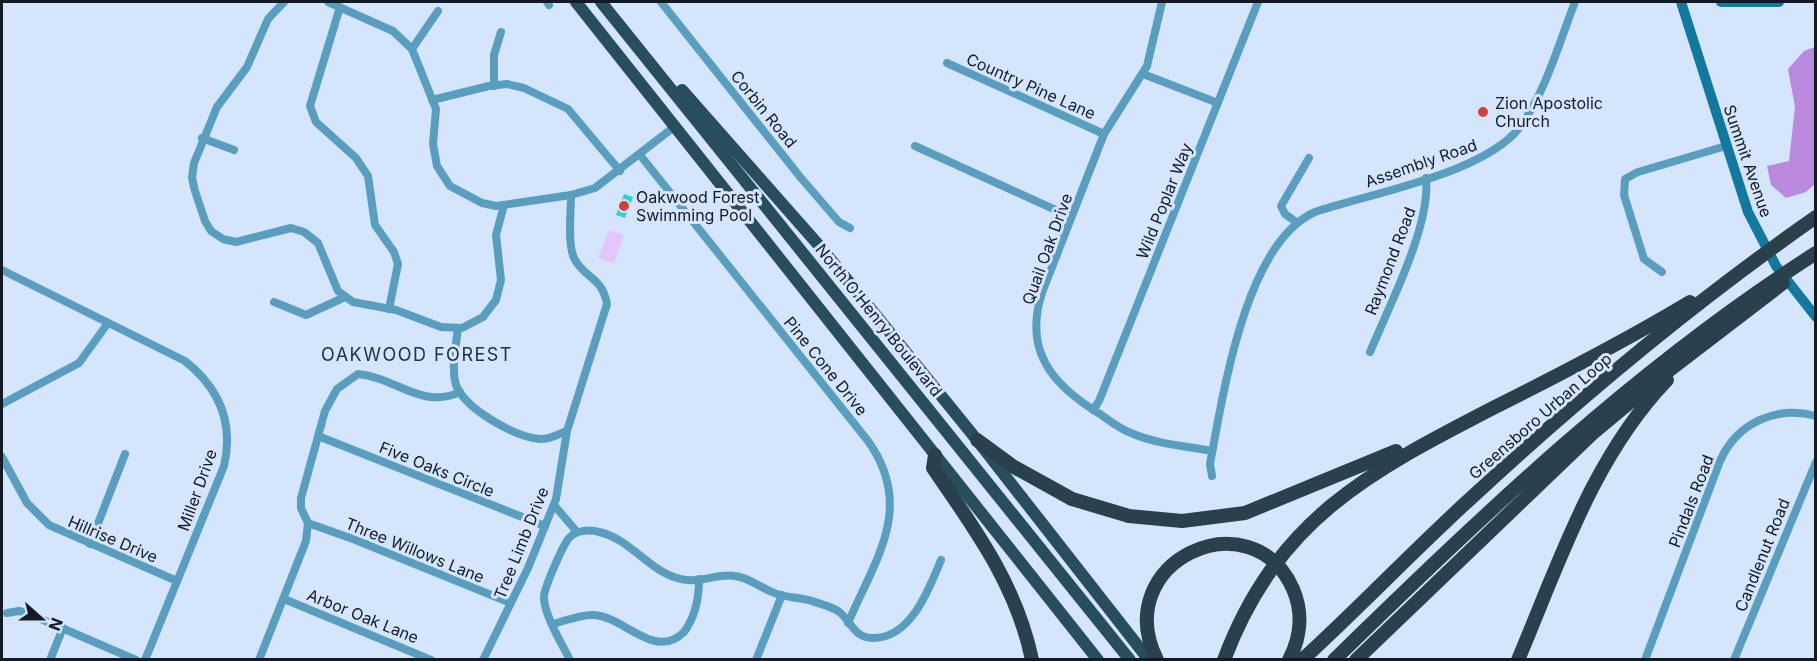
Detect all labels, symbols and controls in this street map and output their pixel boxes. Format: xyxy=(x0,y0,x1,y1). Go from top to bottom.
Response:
street label: Country Pine Lane xyxy=(963,49,1099,123)
street label: Corbin Road xyxy=(727,66,801,152)
place label: Zion Apostolic Church xyxy=(1495,93,1603,131)
street label: Summit Avenue xyxy=(1719,102,1777,220)
marker: Zion Apostolic Church xyxy=(1476,105,1490,119)
street label: Assembly Road xyxy=(1362,134,1480,192)
street label: Wild Poplar Way xyxy=(1132,140,1196,262)
place label: Oakwood Forest Swimming Pool xyxy=(636,187,759,225)
street label: Quail Oak Drive xyxy=(1018,191,1076,307)
marker: Oakwood Forest Swimming Pool xyxy=(617,199,631,213)
street label: Raymond Road xyxy=(1360,204,1420,318)
street label: North O'Henry Boulevard xyxy=(811,240,947,400)
street label: Pine Cone Drive xyxy=(780,312,872,420)
district label: OAKWOOD FOREST xyxy=(321,344,513,365)
street label: Greensboro Urban Loop xyxy=(1465,349,1615,483)
street label: Five Oaks Circle xyxy=(376,437,498,501)
street label: Miller Drive xyxy=(173,446,221,534)
street label: Pindals Road xyxy=(1664,452,1718,550)
street label: Tree Limb Drive xyxy=(489,484,553,602)
street label: Candlenut Road xyxy=(1730,495,1794,615)
street label: Hillrise Drive xyxy=(65,511,161,567)
street label: Three Willows Lane xyxy=(343,513,487,587)
street label: Arbor Oak Lane xyxy=(304,585,422,647)
north arrow xyxy=(12,589,72,649)
text: N xyxy=(44,615,68,634)

